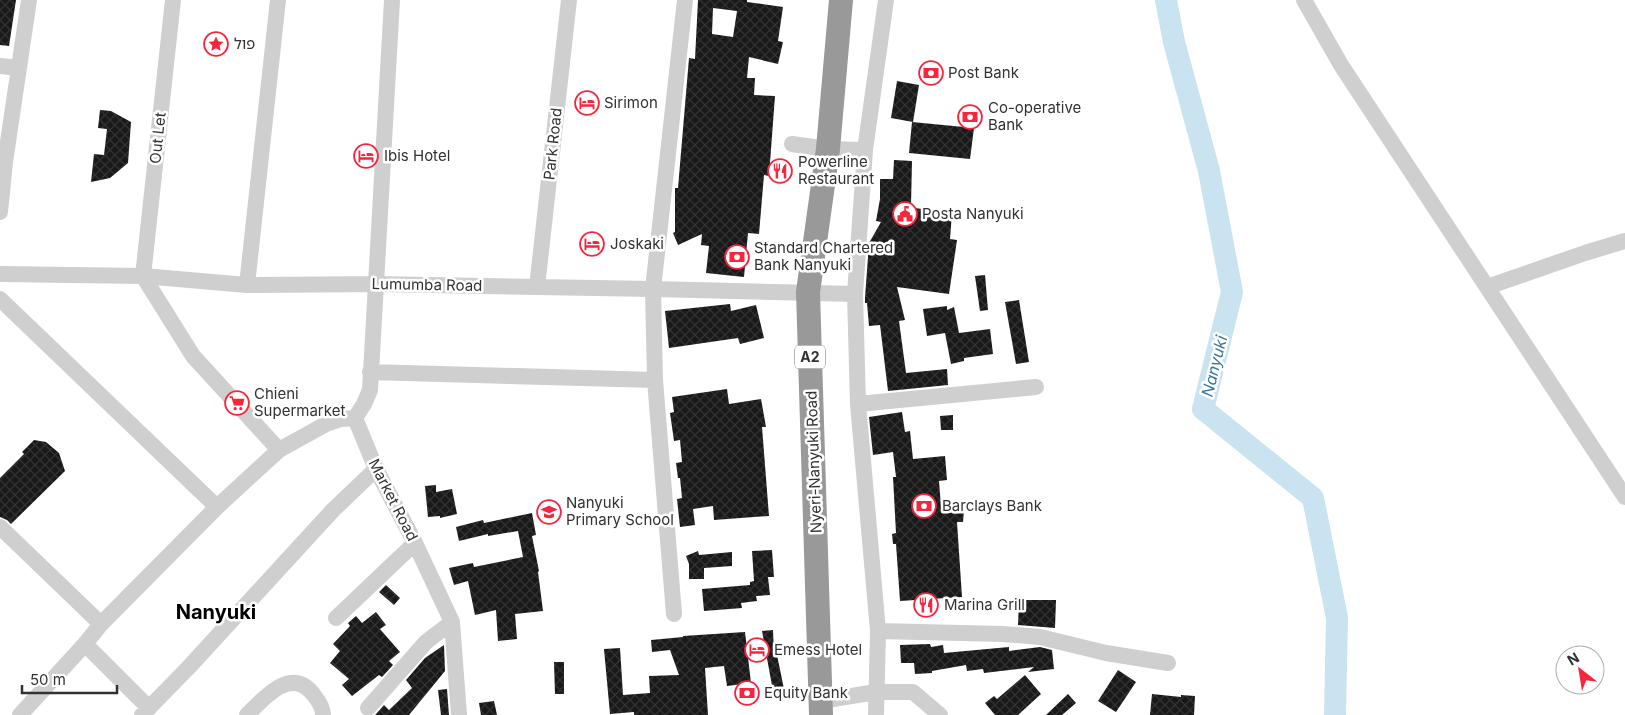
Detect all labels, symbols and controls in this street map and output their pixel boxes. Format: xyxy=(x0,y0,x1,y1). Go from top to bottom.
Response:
place icon: פול xyxy=(203,31,229,57)
place label: פול xyxy=(234,34,255,53)
bank icon: Post Bank xyxy=(918,60,944,86)
place label: Post Bank xyxy=(948,63,1020,82)
hotel icon: Sirimon xyxy=(574,90,600,116)
place label: Sirimon xyxy=(604,93,658,112)
place label: Co-operative Bank xyxy=(988,98,1081,134)
bank icon: Co-operative Bank xyxy=(957,104,983,130)
street label: Park Road xyxy=(539,107,566,181)
street label: Out Let xyxy=(145,111,170,165)
hotel icon: Ibis Hotel xyxy=(353,143,379,169)
place label: Ibis Hotel xyxy=(384,146,450,165)
place label: Powerline Restaurant xyxy=(798,152,874,188)
restaurant icon: Powerline Restaurant xyxy=(767,158,793,184)
public building icon: Posta Nanyuki xyxy=(892,201,918,227)
place label: Posta Nanyuki xyxy=(922,204,1024,223)
hotel icon: Joskaki xyxy=(579,231,605,257)
place label: Joskaki xyxy=(610,234,664,253)
place label: Standard Chartered Bank Nanyuki xyxy=(754,238,893,274)
bank icon: Standard Chartered Bank Nanyuki xyxy=(724,244,750,270)
street label: Lumumba Road xyxy=(372,274,482,295)
water label: Nanyuki xyxy=(1197,332,1232,399)
road number: A2 xyxy=(795,346,825,368)
place label: Chieni Supermarket xyxy=(254,384,345,420)
supermarket icon: Chieni Supermarket xyxy=(224,390,250,416)
street label: Nyeri-Nanyuki Road xyxy=(802,390,825,534)
street label: Market Road xyxy=(365,455,422,544)
place label: Nanyuki Primary School xyxy=(566,493,674,529)
bank icon: Barclays Bank xyxy=(911,493,937,519)
place label: Barclays Bank xyxy=(942,496,1043,515)
school or university icon: Nanyuki Primary School xyxy=(536,499,562,525)
restaurant icon: Marina Grill xyxy=(913,592,939,618)
place label: Marina Grill xyxy=(944,595,1025,614)
district label: Nanyuki xyxy=(176,600,256,624)
hotel icon: Emess Hotel xyxy=(744,637,770,663)
place label: Emess Hotel xyxy=(774,640,862,659)
north arrow xyxy=(1555,645,1605,695)
text: N xyxy=(1564,648,1582,668)
scale bar xyxy=(22,662,118,694)
text: 50 m xyxy=(30,670,66,689)
bank icon: Equity Bank xyxy=(734,680,760,706)
place label: Equity Bank xyxy=(764,683,849,702)

